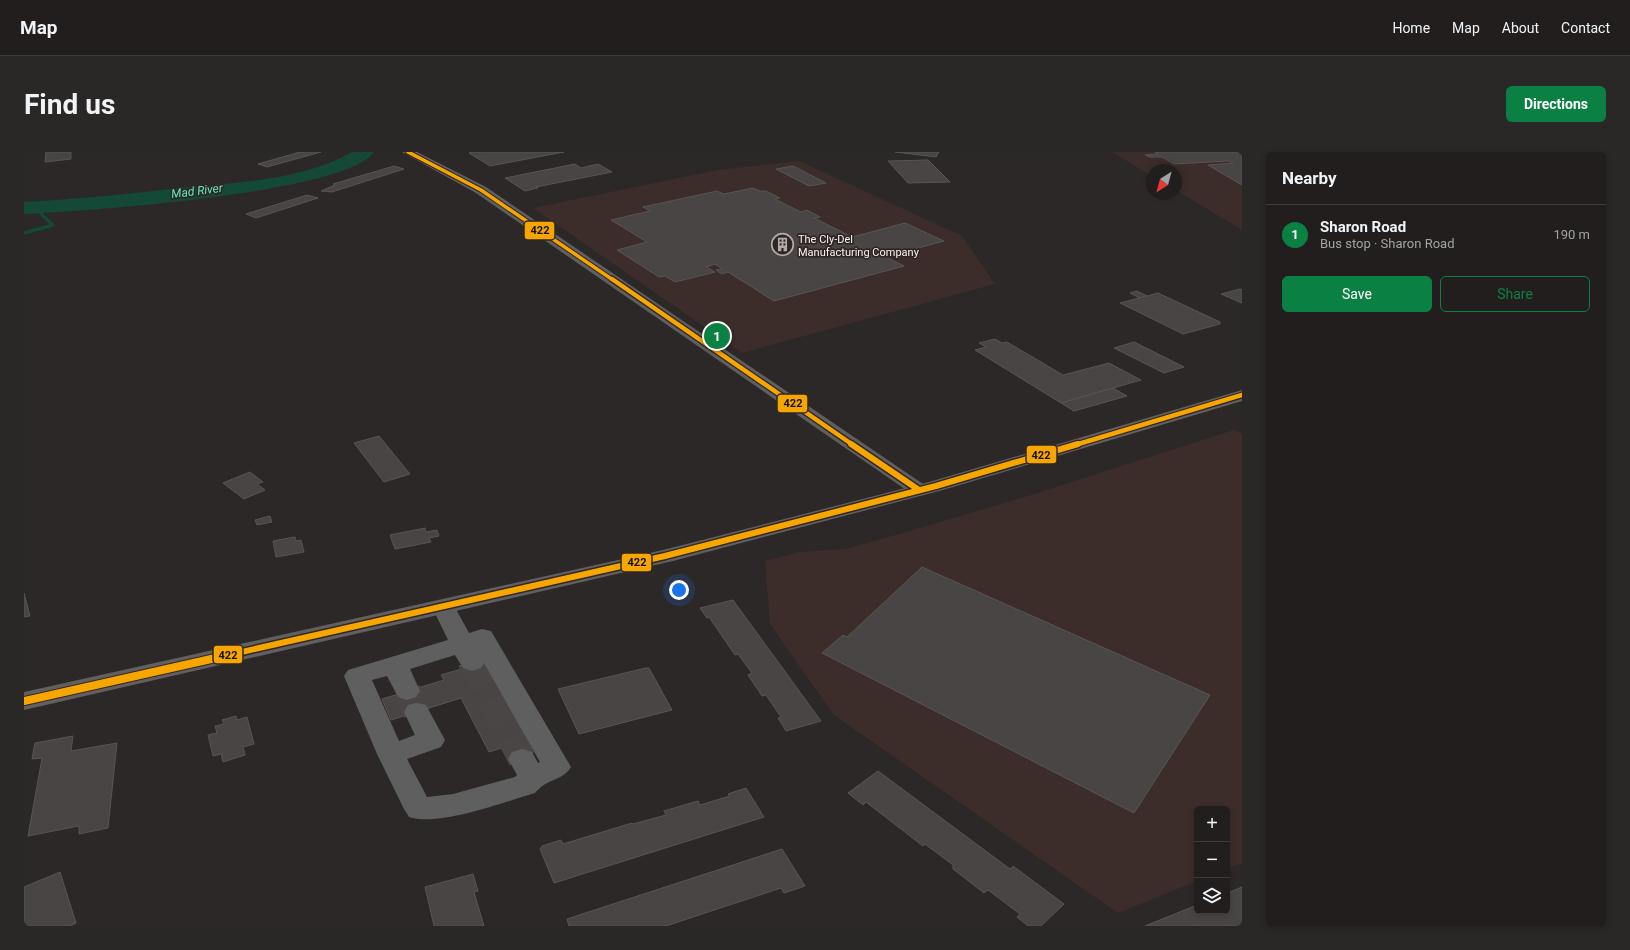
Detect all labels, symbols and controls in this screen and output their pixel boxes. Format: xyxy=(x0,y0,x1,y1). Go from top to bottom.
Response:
text: Map xyxy=(20,16,58,39)
text: Home xyxy=(1392,20,1430,36)
text: Map xyxy=(1452,20,1480,36)
text: About xyxy=(1502,20,1539,36)
text: Contact xyxy=(1561,20,1610,36)
button: Directions xyxy=(1506,86,1606,122)
text: Find us xyxy=(24,88,115,121)
north arrow xyxy=(1146,164,1182,200)
text: Nearby xyxy=(1282,168,1337,188)
water label: Mad River xyxy=(170,181,225,201)
text: Sharon Road xyxy=(1320,218,1406,236)
line badge: 422 xyxy=(524,221,555,240)
text: 422 xyxy=(531,224,549,237)
text: 1 xyxy=(1291,227,1299,242)
text: 190 m xyxy=(1553,227,1590,242)
building icon: The Cly-Del Manufacturing Company xyxy=(769,232,795,258)
place label: The Cly-Del Manufacturing Company xyxy=(798,233,920,259)
text: Bus stop · Sharon Road xyxy=(1320,236,1454,251)
button: Save xyxy=(1282,276,1432,312)
button: Share xyxy=(1440,276,1590,312)
pin: 1 xyxy=(704,321,730,351)
line badge: 422 xyxy=(777,394,808,413)
text: 422 xyxy=(784,397,802,410)
line badge: 422 xyxy=(1026,445,1057,464)
text: 422 xyxy=(1032,449,1050,462)
line badge: 422 xyxy=(621,553,652,572)
text: 422 xyxy=(628,556,646,569)
your location xyxy=(669,580,689,600)
line badge: 422 xyxy=(213,645,243,664)
text: 422 xyxy=(219,649,237,662)
map controls xyxy=(1194,806,1230,914)
button: + xyxy=(1194,806,1230,842)
button: − xyxy=(1194,842,1230,878)
button: layers xyxy=(1194,878,1230,914)

